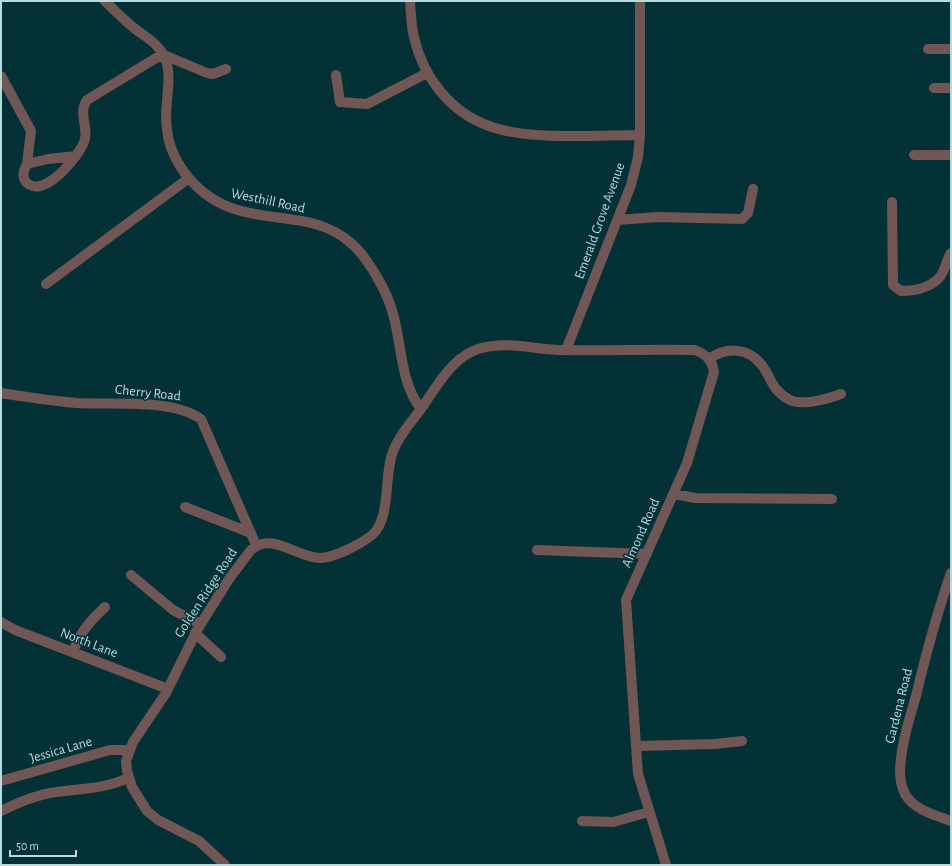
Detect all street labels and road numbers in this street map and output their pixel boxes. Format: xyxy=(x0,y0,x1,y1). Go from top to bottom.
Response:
street label: Emerald Grove Avenue xyxy=(572,161,628,281)
street label: Westhill Road xyxy=(230,186,306,216)
street label: Cherry Road xyxy=(114,383,182,403)
street label: Almond Road xyxy=(620,496,662,570)
street label: Golden Ridge Road xyxy=(172,546,240,640)
street label: North Lane xyxy=(58,626,120,660)
street label: Gardena Road xyxy=(883,667,915,745)
street label: Jessica Lane xyxy=(28,734,94,766)

